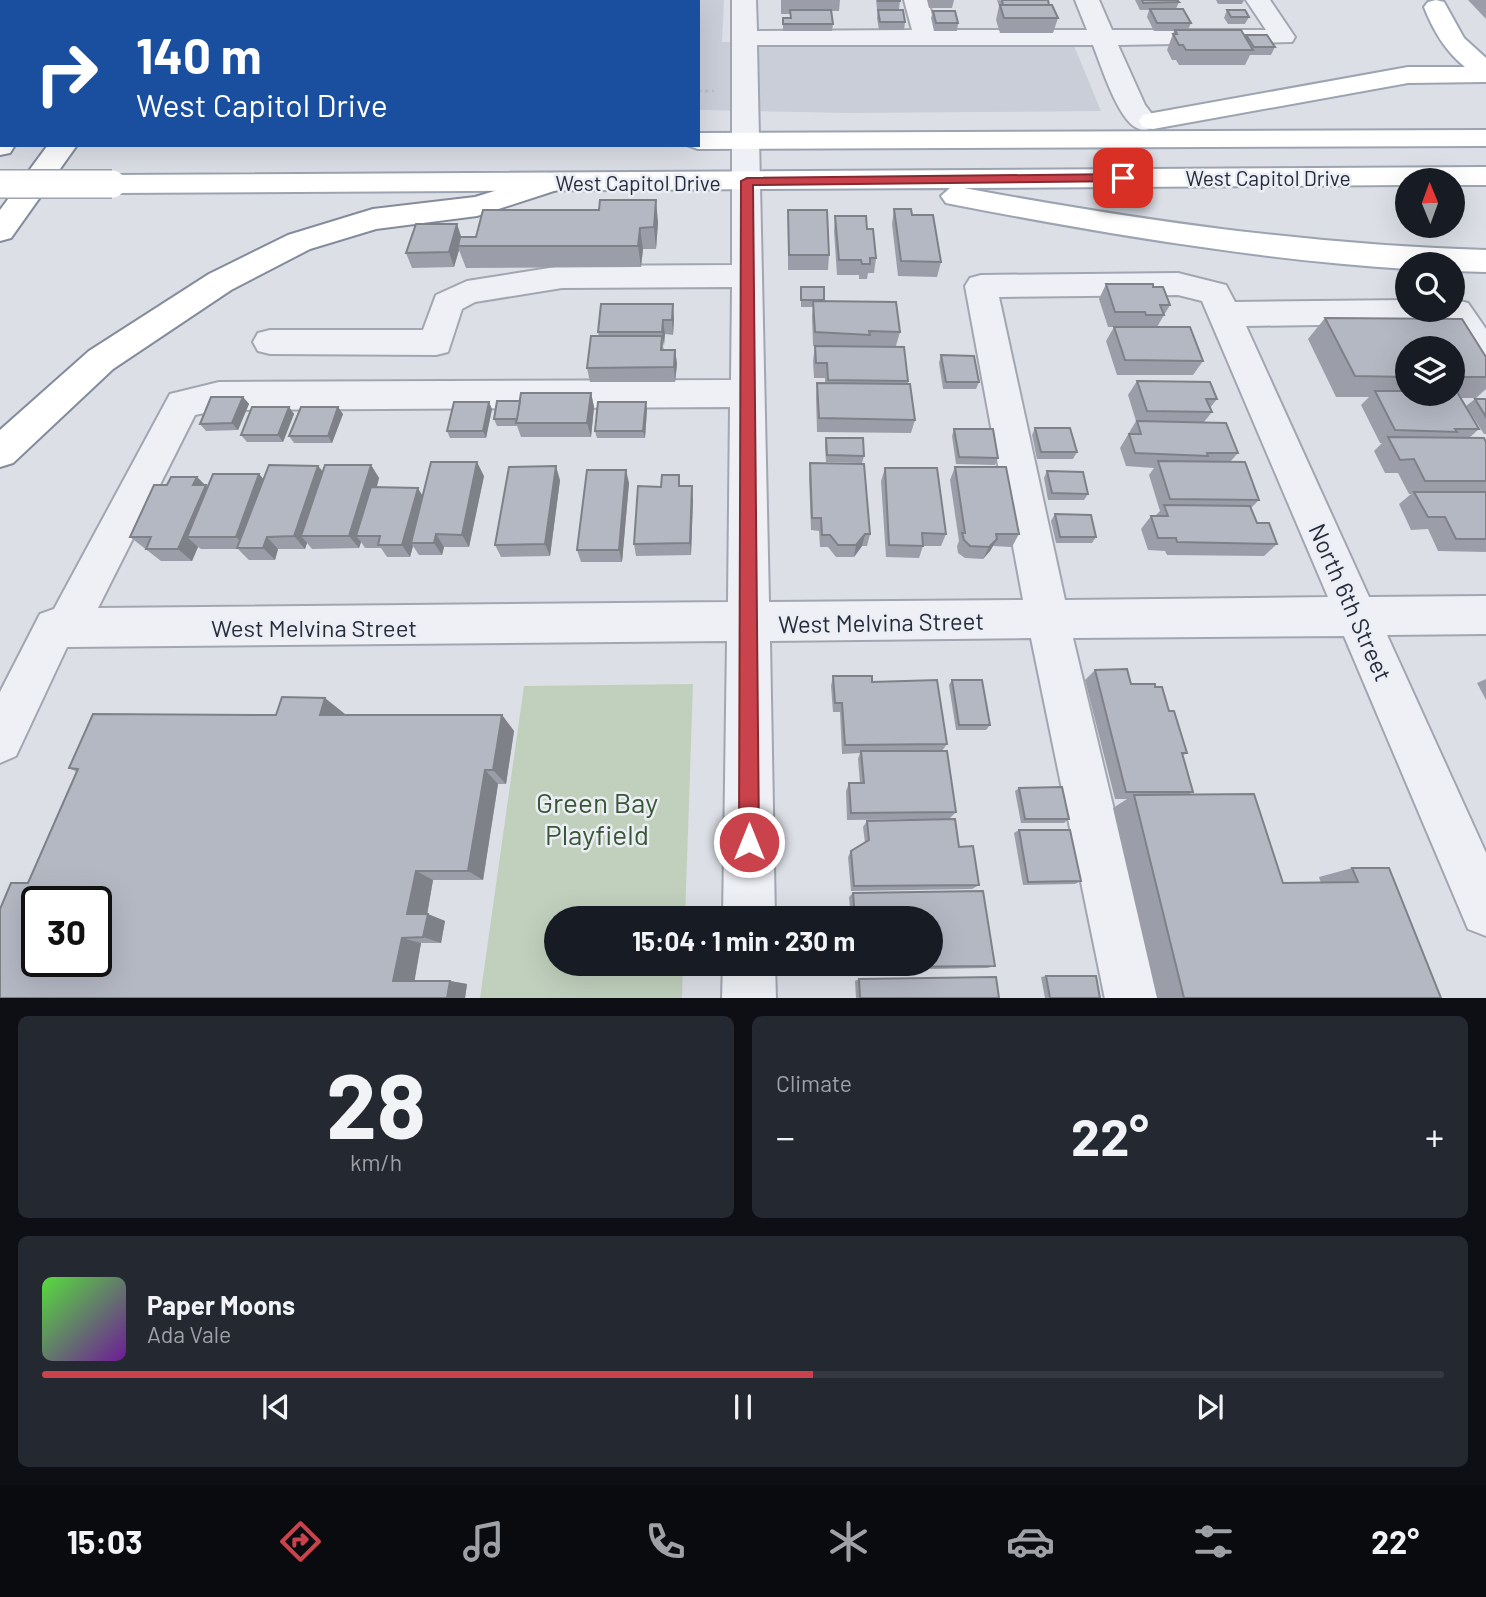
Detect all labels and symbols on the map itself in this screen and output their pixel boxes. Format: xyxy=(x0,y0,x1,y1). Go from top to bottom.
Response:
pin xyxy=(1093,148,1153,208)
street label: West Capitol Drive xyxy=(1185,165,1351,190)
north arrow xyxy=(1395,168,1465,238)
street label: West Capitol Drive xyxy=(555,170,721,195)
street label: North 6th Street xyxy=(1303,519,1399,685)
street label: West Melvina Street xyxy=(778,606,984,638)
street label: West Melvina Street xyxy=(211,613,417,642)
park label: Green Bay Playfield xyxy=(536,785,658,851)
position arrow xyxy=(712,805,786,879)
speed limit sign: 30 xyxy=(21,886,112,977)

